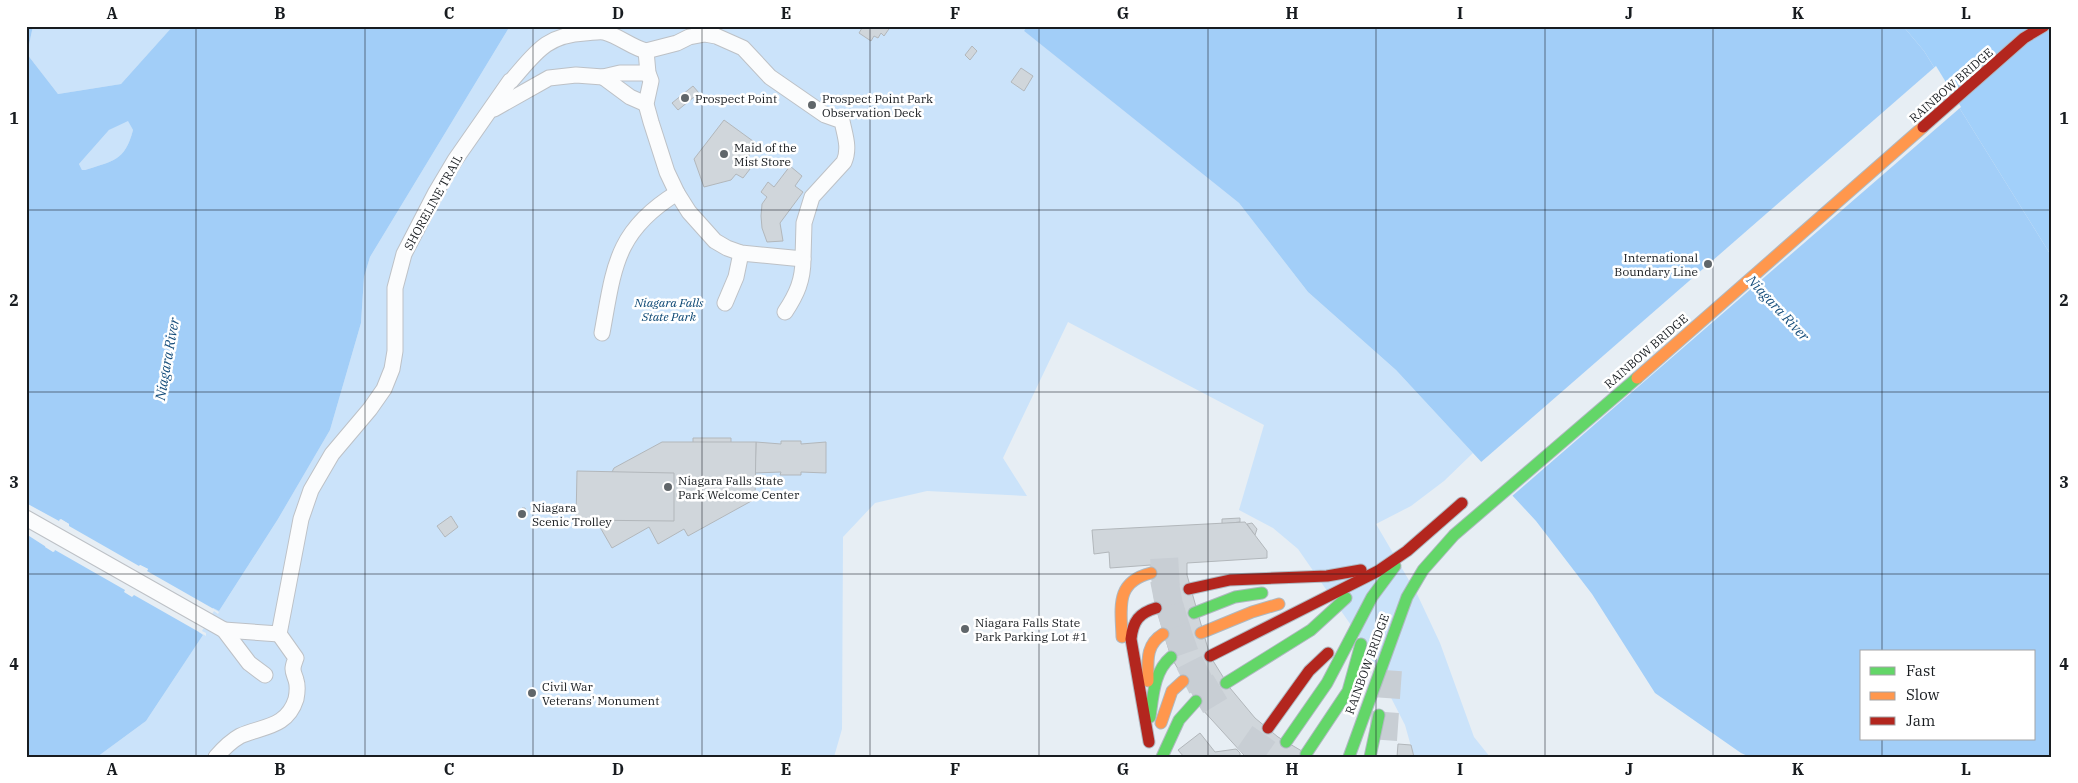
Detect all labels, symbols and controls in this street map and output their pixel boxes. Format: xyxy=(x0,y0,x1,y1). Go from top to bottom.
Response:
text: A xyxy=(106,3,118,23)
text: B xyxy=(274,3,286,23)
text: C xyxy=(444,3,454,23)
text: D xyxy=(612,3,624,23)
text: E xyxy=(781,3,791,23)
text: F xyxy=(950,3,960,23)
text: G xyxy=(1117,3,1129,23)
text: H xyxy=(1286,3,1299,23)
text: I xyxy=(1457,3,1463,23)
text: J xyxy=(1625,3,1633,23)
text: K xyxy=(1792,3,1805,23)
text: L xyxy=(1961,3,1971,23)
street label: RAINBOW BRIDGE xyxy=(1906,45,1996,125)
place label: Prospect Point xyxy=(695,91,777,106)
place label: Prospect Point Park Observation Deck xyxy=(822,91,933,120)
marker: Prospect Point xyxy=(679,92,691,104)
marker: Prospect Point Park Observation Deck xyxy=(806,99,818,111)
text: 1 xyxy=(9,108,19,128)
text: 1 xyxy=(2059,108,2069,128)
place label: Maid of the Mist Store xyxy=(734,140,797,169)
marker: Maid of the Mist Store xyxy=(718,148,730,160)
street label: SHORELINE TRAIL xyxy=(400,151,466,253)
place label: International Boundary Line xyxy=(1614,250,1698,279)
marker: International Boundary Line xyxy=(1702,258,1714,270)
water label: Niagara River xyxy=(1742,270,1814,345)
text: 2 xyxy=(9,290,19,310)
text: 2 xyxy=(2059,290,2069,310)
park label: Niagara Falls State Park xyxy=(634,295,704,324)
street label: RAINBOW BRIDGE xyxy=(1601,311,1691,391)
water label: Niagara River xyxy=(151,315,183,403)
text: 3 xyxy=(9,472,19,492)
text: 3 xyxy=(2059,472,2069,492)
place label: Niagara Falls State Park Welcome Center xyxy=(678,473,800,502)
marker: Niagara Falls State Park Welcome Center xyxy=(662,481,674,493)
place label: Niagara Scenic Trolley xyxy=(532,500,612,529)
marker: Niagara Scenic Trolley xyxy=(516,508,528,520)
street label: RAINBOW BRIDGE xyxy=(1342,612,1392,716)
place label: Niagara Falls State Park Parking Lot #1 xyxy=(975,615,1087,644)
marker: Niagara Falls State Park Parking Lot #1 xyxy=(959,623,971,635)
legend xyxy=(1860,650,2036,740)
text: 4 xyxy=(9,654,19,674)
text: 4 xyxy=(2059,654,2069,674)
text: Fast xyxy=(1906,661,1936,680)
place label: Civil War Veterans' Monument xyxy=(542,679,659,708)
text: Slow xyxy=(1906,685,1940,704)
marker: Civil War Veterans' Monument xyxy=(526,687,538,699)
text: Jam xyxy=(1906,711,1935,730)
text: A xyxy=(106,759,118,779)
text: B xyxy=(274,759,286,779)
text: C xyxy=(444,759,454,779)
text: D xyxy=(612,759,624,779)
text: E xyxy=(781,759,791,779)
text: F xyxy=(950,759,960,779)
text: G xyxy=(1117,759,1129,779)
text: H xyxy=(1286,759,1299,779)
text: I xyxy=(1457,759,1463,779)
text: J xyxy=(1625,759,1633,779)
text: K xyxy=(1792,759,1805,779)
text: L xyxy=(1961,759,1971,779)

